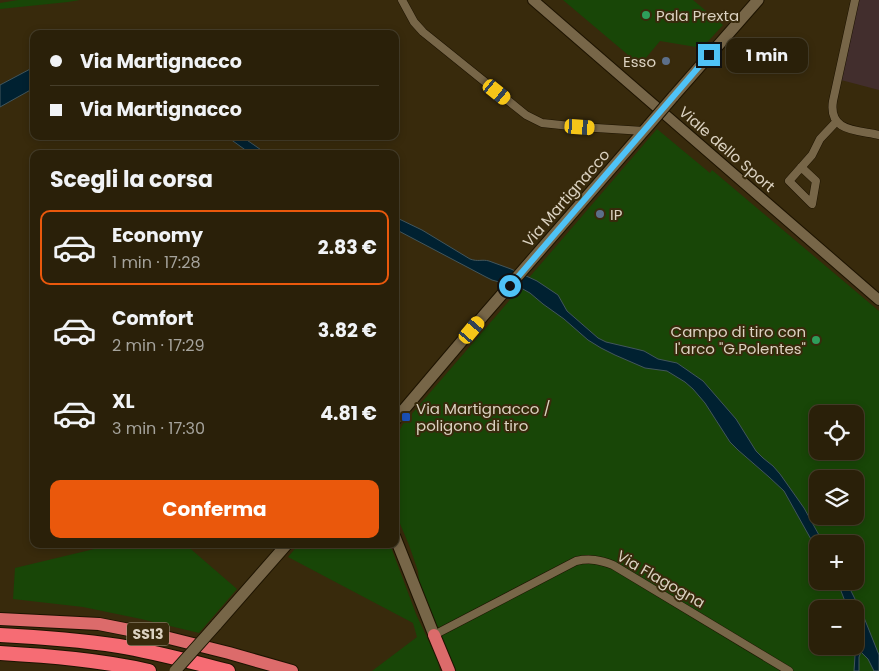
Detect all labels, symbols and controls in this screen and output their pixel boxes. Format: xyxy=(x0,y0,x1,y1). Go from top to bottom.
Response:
place label: Pala Prexta xyxy=(656,5,739,26)
marker: Pala Prexta xyxy=(640,9,652,21)
callout: 1 min xyxy=(726,38,809,72)
route end xyxy=(698,44,720,66)
text: 1 min xyxy=(746,44,788,67)
text: Via Martignacco xyxy=(80,48,242,75)
place label: Esso xyxy=(623,51,656,72)
marker: Esso xyxy=(660,55,672,67)
car xyxy=(480,77,513,107)
text: Via Martignacco xyxy=(80,96,242,123)
street label: Viale dello Sport xyxy=(674,101,780,197)
car xyxy=(564,118,595,136)
street label: Via Martignacco xyxy=(518,145,614,251)
text: Scegli la corsa xyxy=(50,164,213,195)
place label: IP xyxy=(610,204,623,225)
marker: IP xyxy=(594,208,606,220)
text: Economy xyxy=(112,222,203,249)
icon: car xyxy=(52,225,97,270)
text: 2.83 € xyxy=(318,234,377,261)
text: 1 min · 17:28 xyxy=(112,251,201,274)
route start xyxy=(499,275,521,297)
text: Comfort xyxy=(112,305,194,332)
icon: car xyxy=(52,308,97,353)
car xyxy=(456,314,487,346)
text: 3.82 € xyxy=(318,317,377,344)
place label: Campo di tiro con l'arco "G.Polentes" xyxy=(671,321,806,359)
text: 2 min · 17:29 xyxy=(112,334,205,357)
marker: Campo di tiro con l'arco "G.Polentes" xyxy=(810,334,822,346)
text: XL xyxy=(112,388,135,415)
icon: car xyxy=(52,391,97,436)
place label: Via Martignacco / poligono di tiro xyxy=(416,398,551,436)
text: 4.81 € xyxy=(320,400,377,427)
map controls xyxy=(809,405,864,655)
button: locate xyxy=(809,405,864,460)
marker: Via Martignacco / poligono di tiro xyxy=(400,411,412,423)
text: 3 min · 17:30 xyxy=(112,417,205,440)
button: layers xyxy=(809,470,864,525)
button: Conferma xyxy=(50,480,379,538)
button: + xyxy=(809,535,864,590)
street label: Via Flagogna xyxy=(613,545,709,613)
button: − xyxy=(809,600,864,655)
road number: SS13 xyxy=(127,622,169,646)

